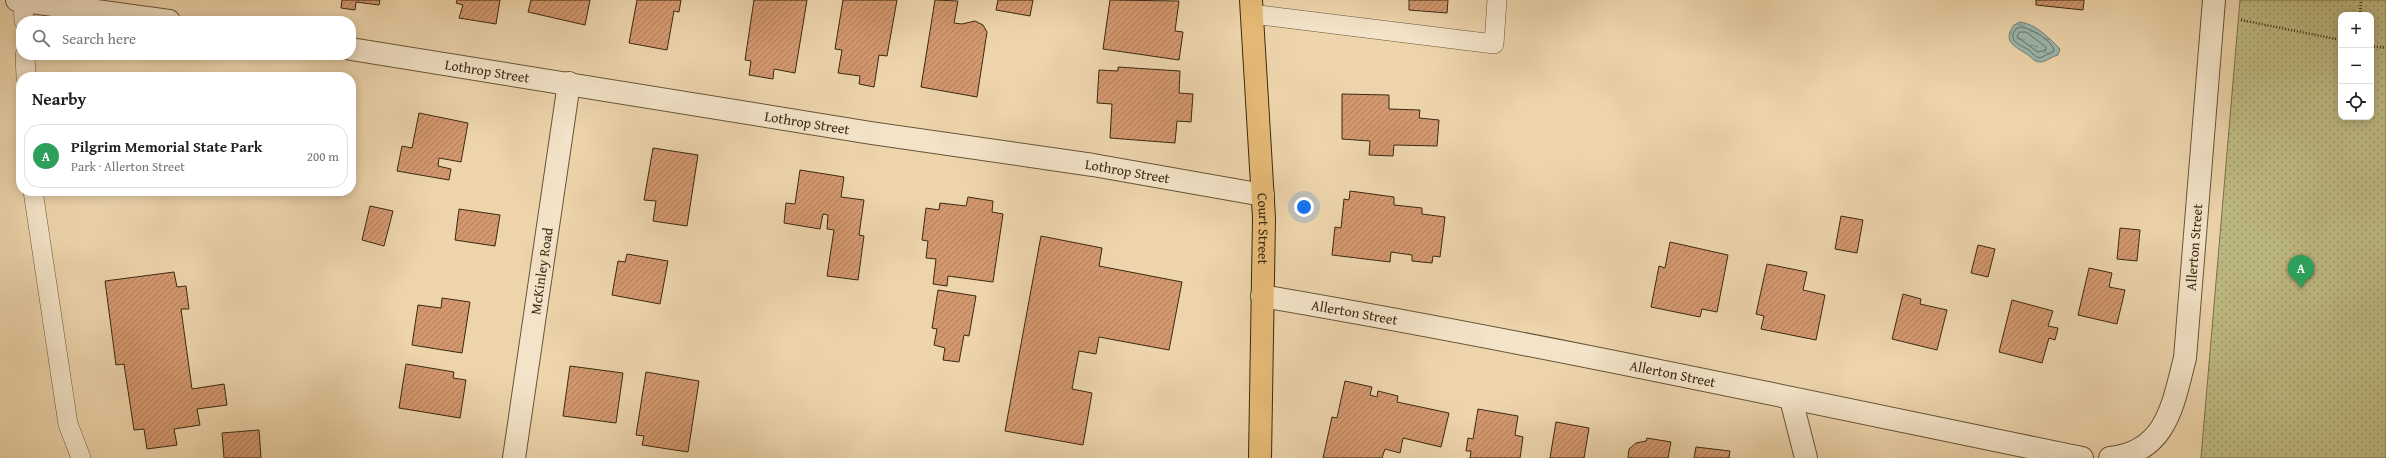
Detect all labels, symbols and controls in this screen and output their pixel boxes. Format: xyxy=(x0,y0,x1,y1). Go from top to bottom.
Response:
map controls xyxy=(2338,12,2374,120)
button: + xyxy=(2338,12,2374,48)
search box xyxy=(16,16,356,60)
icon: search xyxy=(30,27,52,49)
text: Search here xyxy=(62,28,136,49)
button: − xyxy=(2338,48,2374,84)
street label: Lothrop Street xyxy=(443,54,531,88)
button: locate xyxy=(2338,84,2374,120)
text: Nearby xyxy=(32,86,86,111)
street label: Lothrop Street xyxy=(763,106,851,139)
text: Pilgrim Memorial State Park xyxy=(71,136,262,157)
text: A xyxy=(42,147,50,166)
text: 200 m xyxy=(307,147,339,166)
street label: Lothrop Street xyxy=(1084,154,1171,188)
text: Park · Allerton Street xyxy=(71,157,185,176)
street label: Court Street xyxy=(1253,192,1274,265)
your location xyxy=(1294,197,1314,217)
street label: Allerton Street xyxy=(2180,203,2207,292)
street label: McKinley Road xyxy=(525,226,558,316)
pin: A xyxy=(2288,255,2314,288)
street label: Allerton Street xyxy=(1310,295,1399,330)
street label: Allerton Street xyxy=(1628,355,1718,392)

